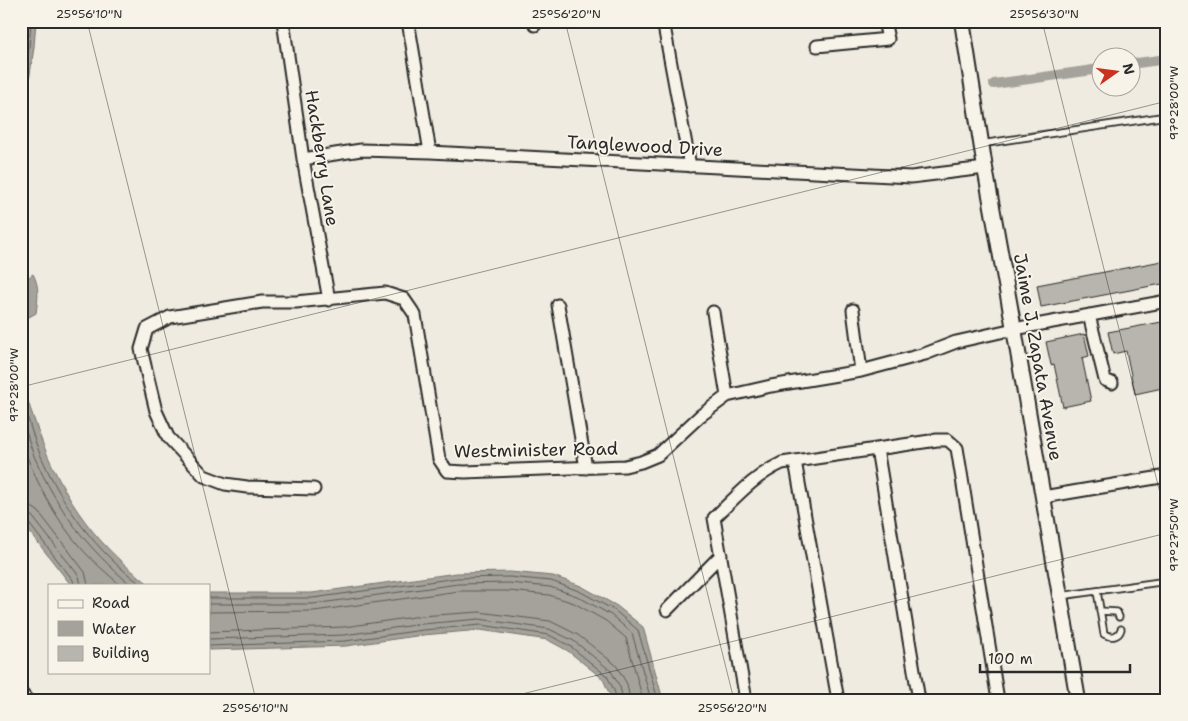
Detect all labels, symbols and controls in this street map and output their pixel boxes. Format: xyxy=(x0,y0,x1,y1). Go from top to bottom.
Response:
text: 25°56'10"N xyxy=(56,6,122,22)
text: 25°56'20"N xyxy=(531,6,601,22)
text: 25°56'30"N xyxy=(1009,6,1079,22)
north arrow xyxy=(1090,48,1140,98)
text: N xyxy=(1119,61,1139,76)
text: 97°28'00"W xyxy=(1166,66,1182,140)
street label: Hackberry Lane xyxy=(299,88,345,228)
street label: Tanglewood Drive xyxy=(566,130,724,162)
street label: Jaime J. Zapata Avenue xyxy=(1008,251,1068,463)
text: 97°28'00"W xyxy=(6,348,22,422)
street label: Westminister Road xyxy=(454,437,618,463)
text: 97°27'50"W xyxy=(1166,498,1182,572)
legend xyxy=(48,584,210,674)
text: Road xyxy=(92,593,130,613)
text: Water xyxy=(92,619,136,639)
scale bar xyxy=(980,641,1130,673)
text: Building xyxy=(92,643,149,663)
text: 100 m xyxy=(988,649,1033,669)
text: 25°56'10"N xyxy=(222,700,288,716)
text: 25°56'20"N xyxy=(697,700,767,716)

